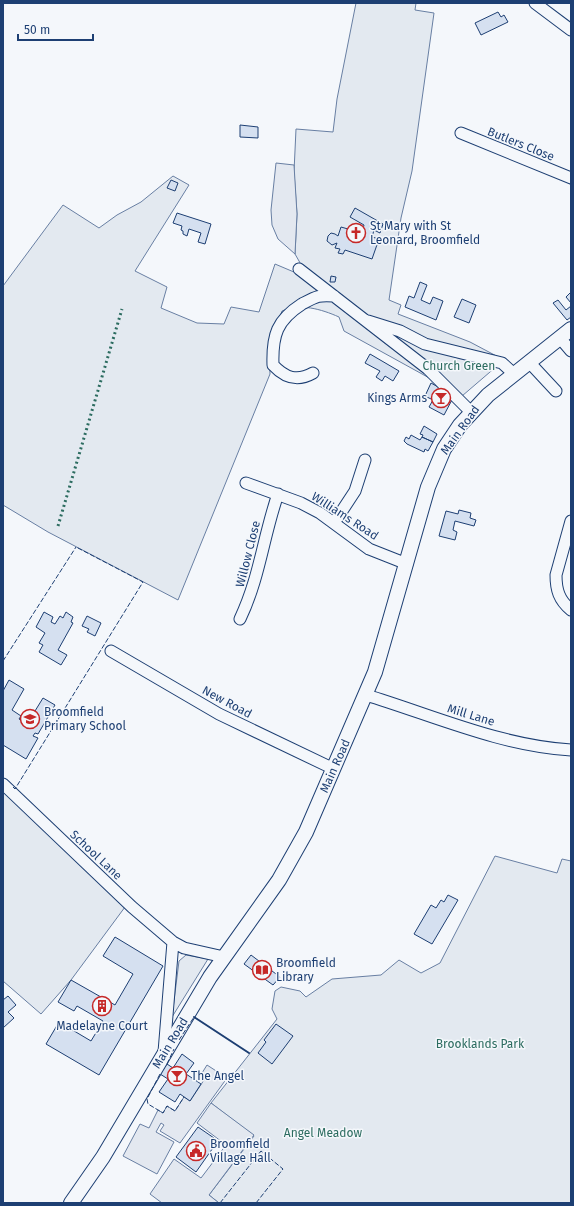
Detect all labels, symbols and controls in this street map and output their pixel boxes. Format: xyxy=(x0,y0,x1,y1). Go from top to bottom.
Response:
scale bar xyxy=(18,16,93,42)
text: 50 m xyxy=(24,23,50,37)
street label: Butlers Close xyxy=(485,124,557,164)
place label: St Mary with St Leonard, Broomfield xyxy=(370,219,480,247)
church icon: St Mary with St Leonard, Broomfield xyxy=(345,222,367,244)
park label: Church Green xyxy=(423,359,495,373)
bar icon: Kings Arms xyxy=(430,387,452,409)
place label: Kings Arms xyxy=(367,391,427,405)
street label: Main Road xyxy=(438,403,482,457)
street label: Williams Road xyxy=(309,489,381,543)
street label: Willow Close xyxy=(233,519,263,589)
street label: New Road xyxy=(200,683,254,721)
street label: Mill Lane xyxy=(446,701,496,729)
place label: Broomfield Primary School xyxy=(44,705,127,733)
school or university icon: Broomfield Primary School xyxy=(19,708,41,730)
street label: Main Road xyxy=(317,737,353,795)
street label: School Lane xyxy=(67,827,125,883)
place label: Broomfield Library xyxy=(276,956,336,984)
library icon: Broomfield Library xyxy=(251,959,273,981)
building icon: Madelayne Court xyxy=(91,995,113,1017)
street label: Main Road xyxy=(149,1015,191,1071)
place label: Madelayne Court xyxy=(56,1019,148,1033)
park label: Brooklands Park xyxy=(436,1037,525,1051)
bar icon: The Angel xyxy=(166,1065,188,1087)
place label: The Angel xyxy=(191,1069,244,1083)
park label: Angel Meadow xyxy=(284,1126,363,1140)
place label: Broomfield Village Hall xyxy=(210,1137,271,1165)
public building icon: Broomfield Village Hall xyxy=(185,1140,207,1162)

